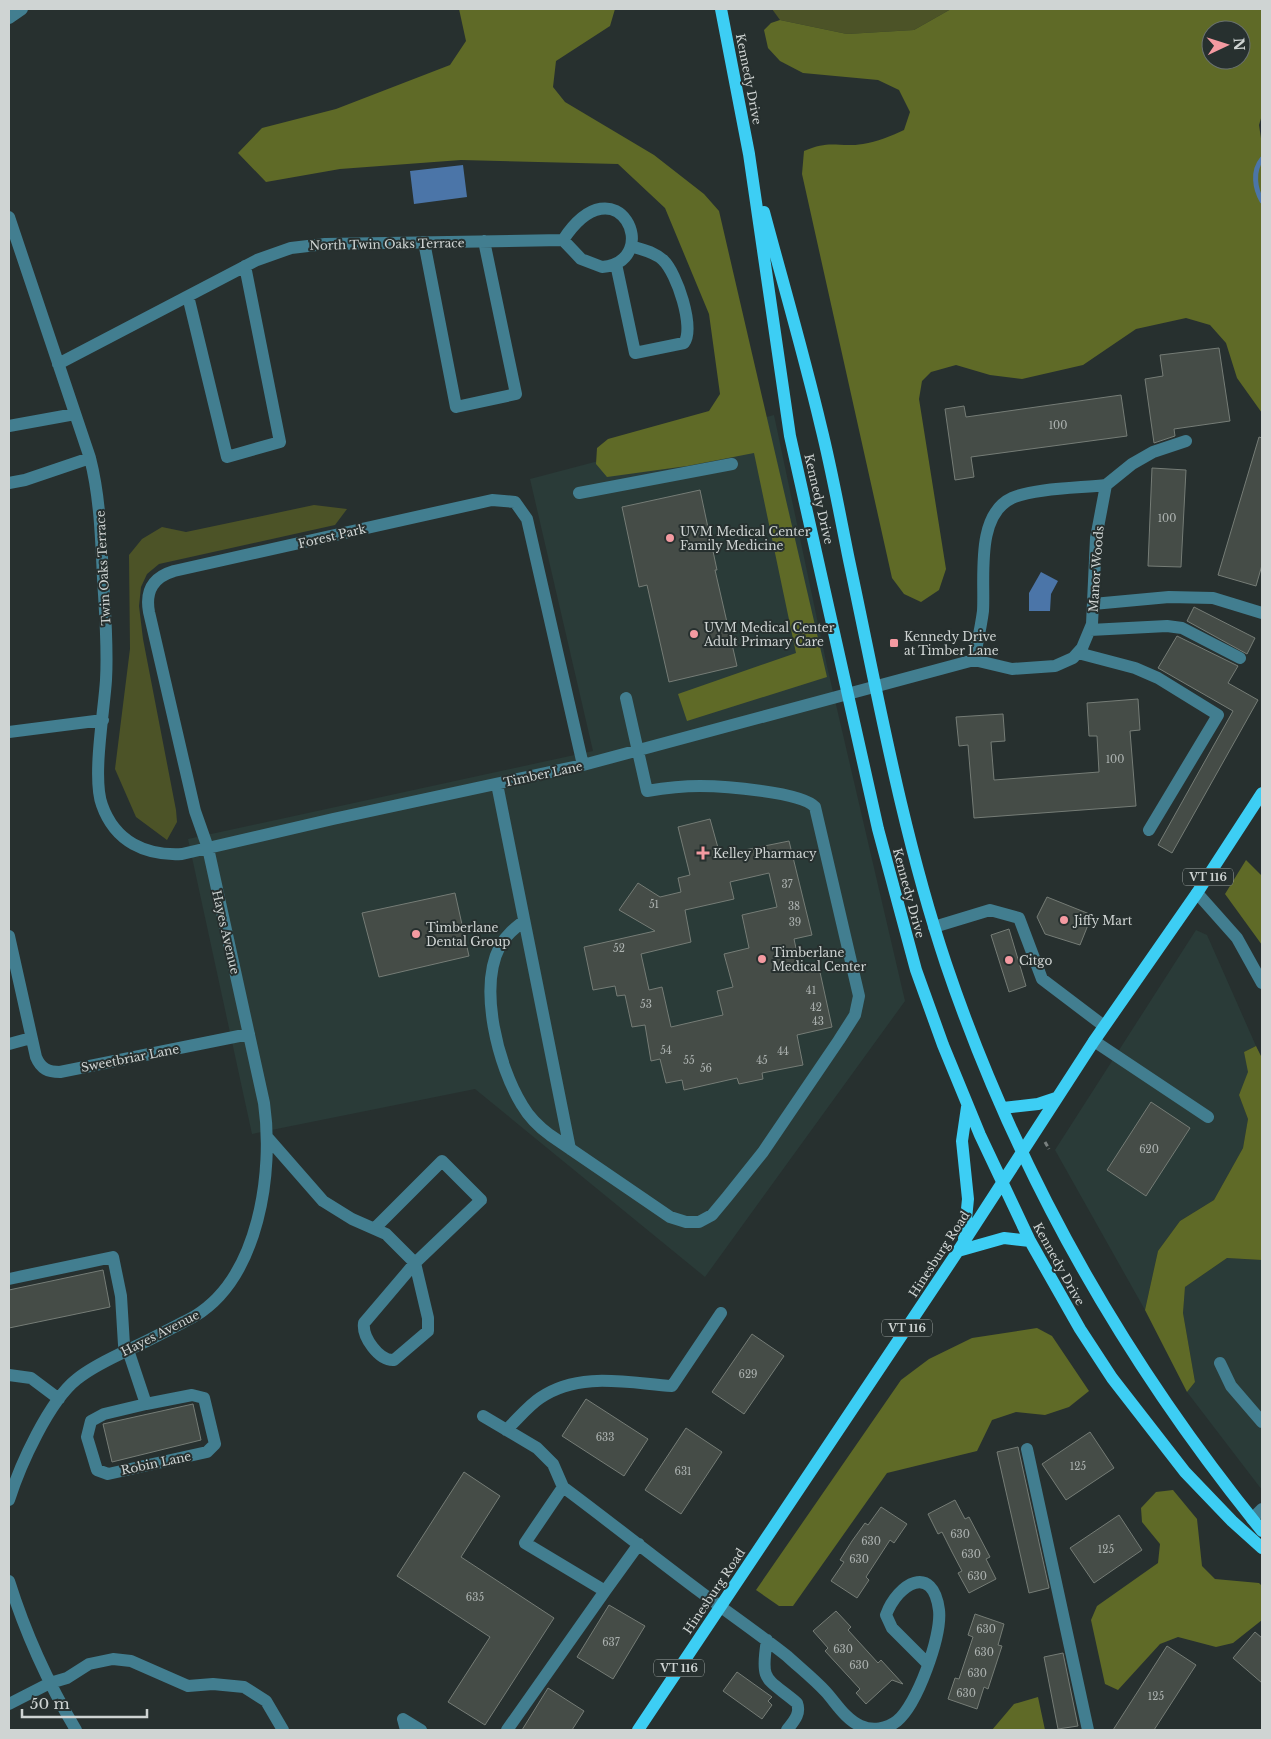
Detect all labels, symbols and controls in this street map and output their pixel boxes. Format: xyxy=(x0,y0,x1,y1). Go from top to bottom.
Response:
north arrow xyxy=(1201,20,1251,70)
street label: Kennedy Drive xyxy=(733,32,765,126)
text: N xyxy=(1230,37,1248,51)
street label: North Twin Oaks Terrace xyxy=(309,235,465,253)
house number: 100 xyxy=(1049,419,1067,432)
street label: Kennedy Drive xyxy=(801,452,837,546)
street label: Twin Oaks Terrace xyxy=(92,510,114,626)
house number: 100 xyxy=(1158,512,1176,525)
street label: Forest Park xyxy=(297,521,368,551)
place label: UVM Medical Center Family Medicine xyxy=(680,524,811,553)
street label: Manor Woods xyxy=(1085,525,1107,613)
marker: UVM Medical Center Family Medicine xyxy=(664,532,676,544)
place label: UVM Medical Center Adult Primary Care xyxy=(703,620,835,649)
marker: UVM Medical Center Adult Primary Care xyxy=(688,628,700,640)
place label: Kennedy Drive at Timber Lane xyxy=(904,629,999,658)
marker: Kennedy Drive at Timber Lane xyxy=(888,637,900,649)
house number: 100 xyxy=(1106,753,1124,766)
street label: Timber Lane xyxy=(502,758,584,790)
place label: Kelley Pharmacy xyxy=(713,846,817,861)
street label: Kennedy Drive xyxy=(890,846,928,940)
marker: Kelley Pharmacy xyxy=(697,847,709,859)
road number: VT 116 xyxy=(1183,869,1233,886)
house number: 37 xyxy=(781,878,794,891)
street label: Hayes Avenue xyxy=(209,888,243,976)
house number: 51 xyxy=(649,898,659,911)
house number: 38 xyxy=(788,900,800,913)
place label: Jiffy Mart xyxy=(1072,913,1133,928)
marker: Jiffy Mart xyxy=(1058,914,1070,926)
house number: 39 xyxy=(789,916,801,929)
place label: Timberlane Dental Group xyxy=(426,920,510,949)
marker: Timberlane Dental Group xyxy=(410,928,422,940)
house number: 52 xyxy=(613,942,625,955)
place label: Timberlane Medical Center xyxy=(772,945,866,974)
marker: Timberlane Medical Center xyxy=(756,953,768,965)
place label: Citgo xyxy=(1019,953,1052,968)
marker: Citgo xyxy=(1003,954,1015,966)
house number: 41 xyxy=(806,984,816,997)
house number: 53 xyxy=(640,998,652,1011)
house number: 42 xyxy=(810,1001,822,1014)
house number: 43 xyxy=(812,1015,824,1028)
street label: Sweetbriar Lane xyxy=(80,1041,180,1075)
house number: 54 xyxy=(660,1044,672,1057)
house number: 44 xyxy=(777,1045,789,1058)
house number: 55 xyxy=(683,1054,695,1067)
house number: 45 xyxy=(756,1054,768,1067)
house number: 56 xyxy=(700,1062,712,1075)
house number: 620 xyxy=(1139,1143,1159,1156)
street label: Hinesburg Road xyxy=(906,1208,972,1300)
street label: Kennedy Drive xyxy=(1030,1220,1088,1308)
street label: Hayes Avenue xyxy=(118,1307,202,1359)
road number: VT 116 xyxy=(882,1320,932,1336)
house number: 629 xyxy=(738,1368,758,1381)
house number: 633 xyxy=(596,1431,614,1444)
street label: Robin Lane xyxy=(120,1448,193,1478)
house number: 125 xyxy=(1070,1460,1086,1473)
house number: 631 xyxy=(674,1465,692,1478)
house number: 630 xyxy=(950,1528,970,1541)
house number: 630 xyxy=(861,1535,881,1548)
house number: 125 xyxy=(1098,1543,1114,1556)
street label: Hinesburg Road xyxy=(680,1545,748,1637)
house number: 630 xyxy=(961,1548,981,1561)
house number: 630 xyxy=(849,1553,869,1566)
house number: 630 xyxy=(967,1570,987,1583)
house number: 635 xyxy=(466,1591,484,1604)
house number: 630 xyxy=(976,1623,996,1636)
house number: 637 xyxy=(602,1636,621,1649)
house number: 630 xyxy=(833,1643,853,1656)
house number: 630 xyxy=(974,1646,994,1659)
house number: 630 xyxy=(849,1659,869,1672)
road number: VT 116 xyxy=(654,1660,704,1676)
house number: 630 xyxy=(967,1667,987,1680)
scale bar xyxy=(22,1686,148,1718)
house number: 630 xyxy=(956,1687,976,1700)
house number: 125 xyxy=(1148,1690,1164,1703)
text: 50 m xyxy=(30,1694,70,1713)

